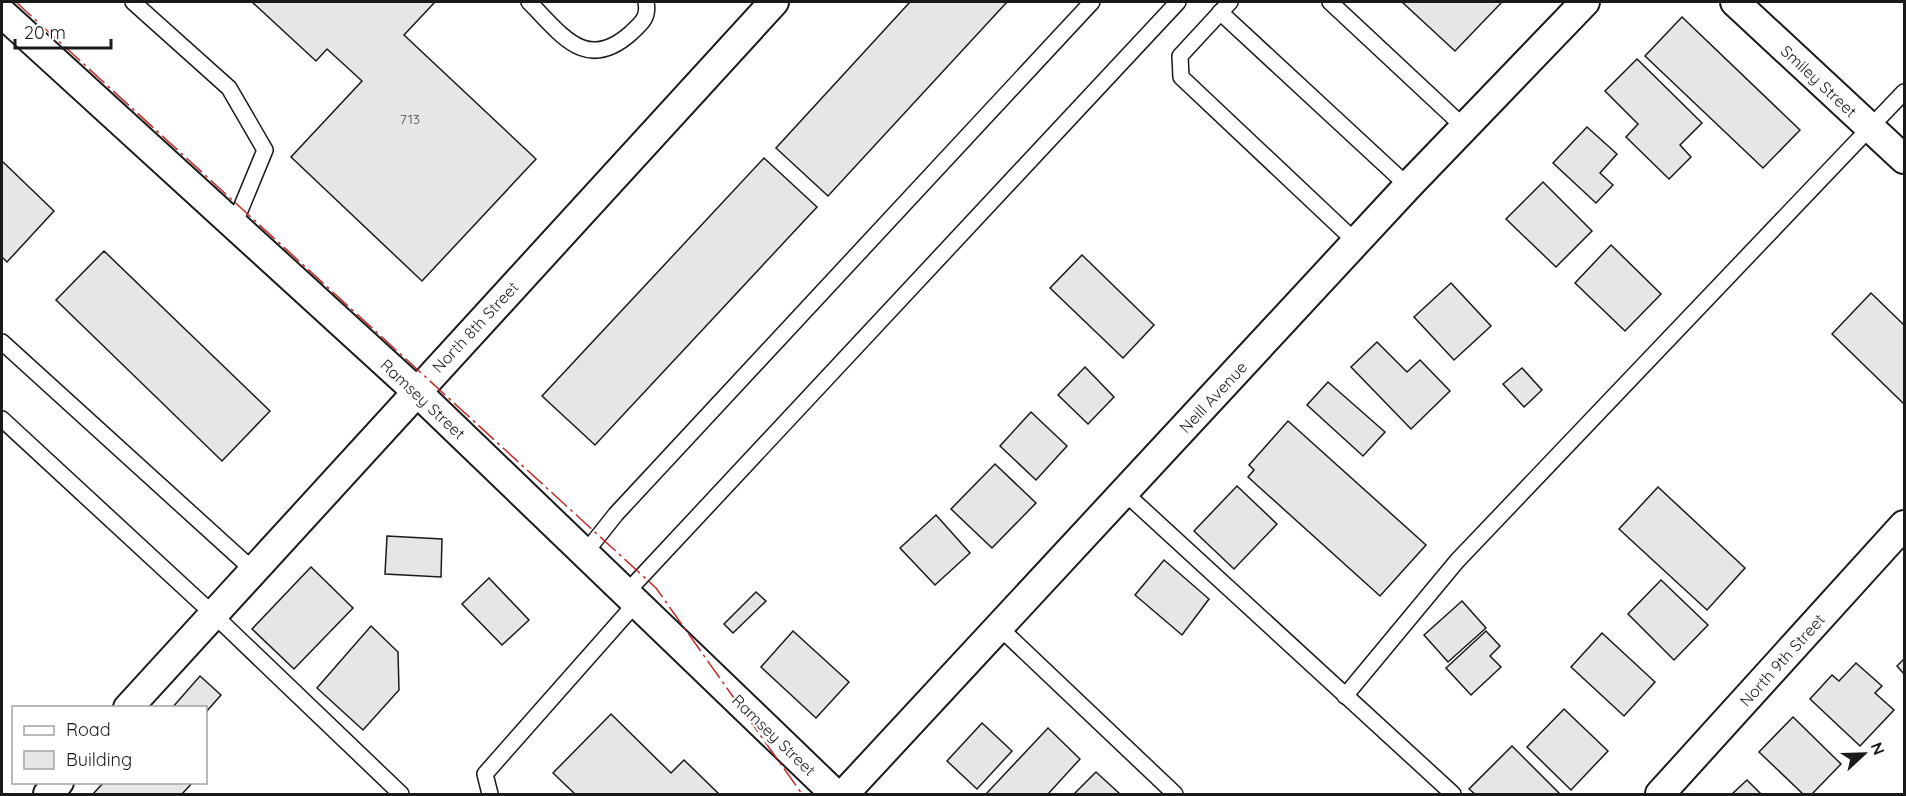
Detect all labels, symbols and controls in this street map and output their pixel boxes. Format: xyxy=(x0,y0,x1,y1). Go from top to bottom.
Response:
scale bar xyxy=(15,12,111,50)
text: 20 m xyxy=(24,21,66,44)
street label: Smiley Street xyxy=(1777,41,1861,121)
house number: 713 xyxy=(400,110,420,128)
street label: North 8th Street xyxy=(428,277,522,377)
street label: Ramsey Street xyxy=(376,355,470,443)
street label: Neill Avenue xyxy=(1175,357,1251,437)
street label: North 9th Street xyxy=(1735,610,1829,710)
street label: Ramsey Street xyxy=(728,690,820,780)
legend xyxy=(12,706,207,784)
text: Road xyxy=(66,718,111,741)
north arrow xyxy=(1834,724,1894,784)
text: N xyxy=(1866,739,1889,758)
text: Building xyxy=(66,748,132,771)

